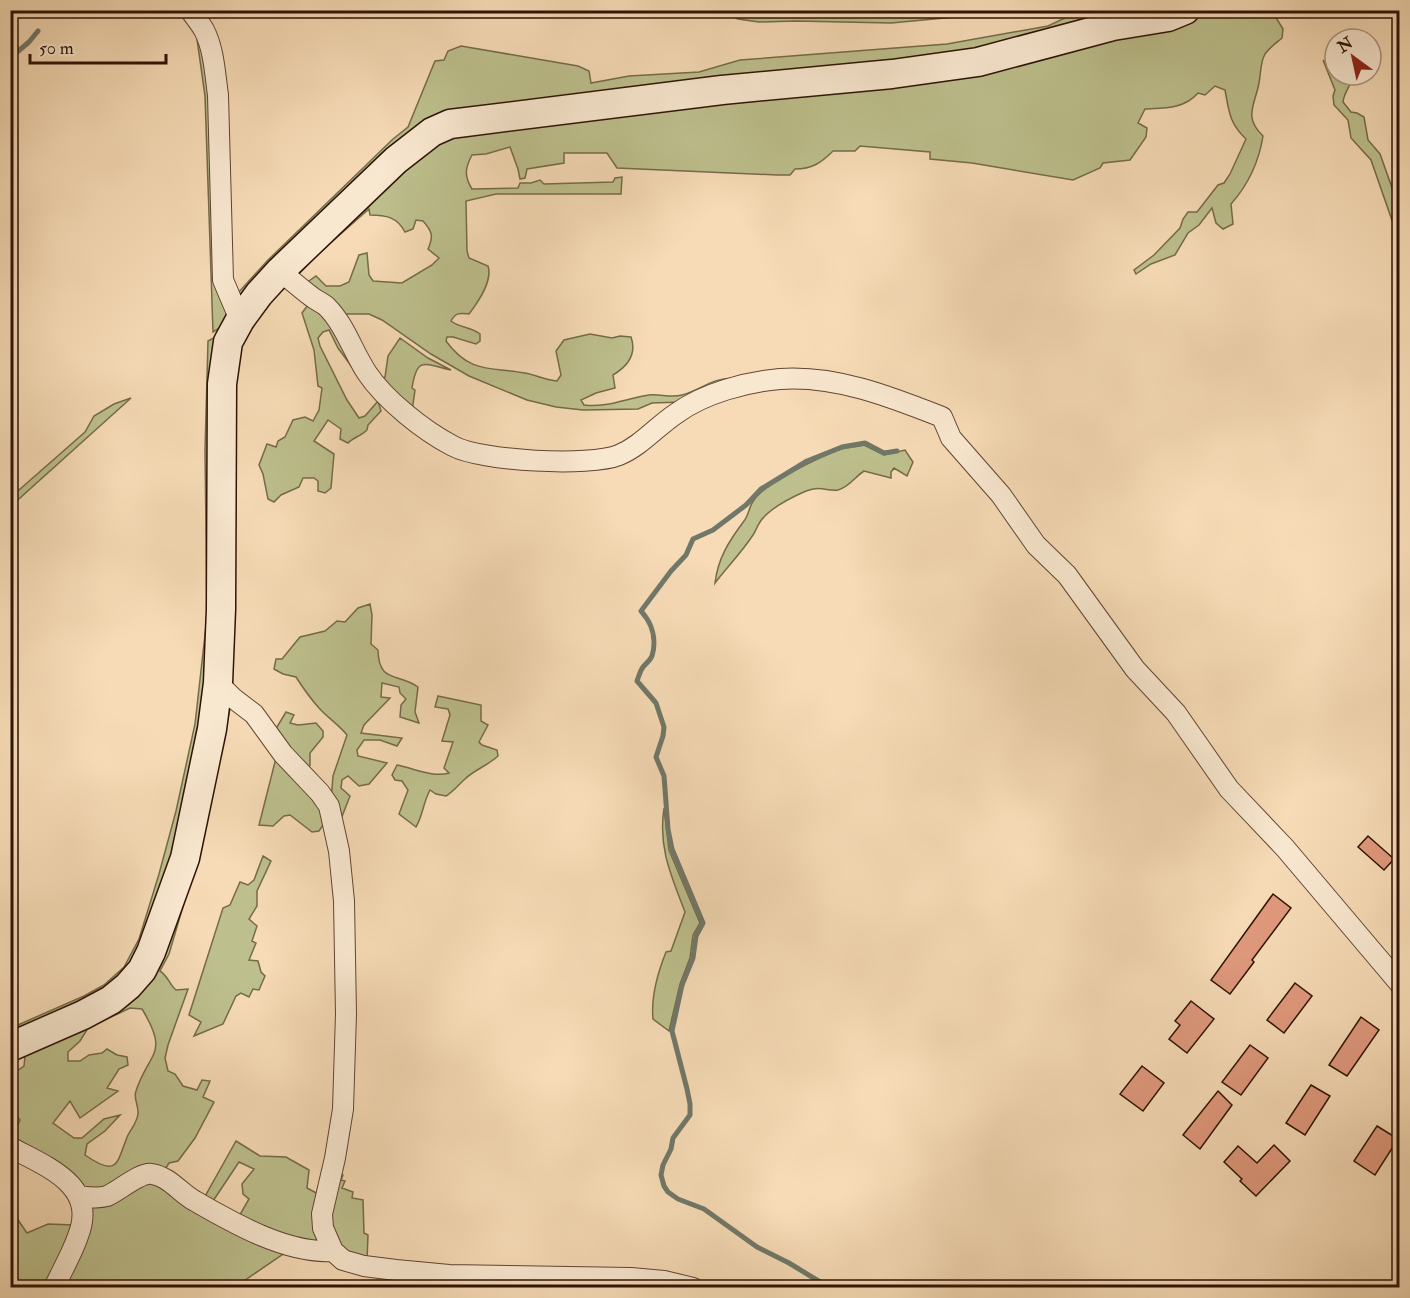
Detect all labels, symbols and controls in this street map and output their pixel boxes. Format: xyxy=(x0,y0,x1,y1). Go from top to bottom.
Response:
scale bar xyxy=(30,27,166,65)
north arrow xyxy=(1323,27,1383,87)
text: N xyxy=(1333,33,1357,58)
text: 50 m xyxy=(39,37,74,60)

